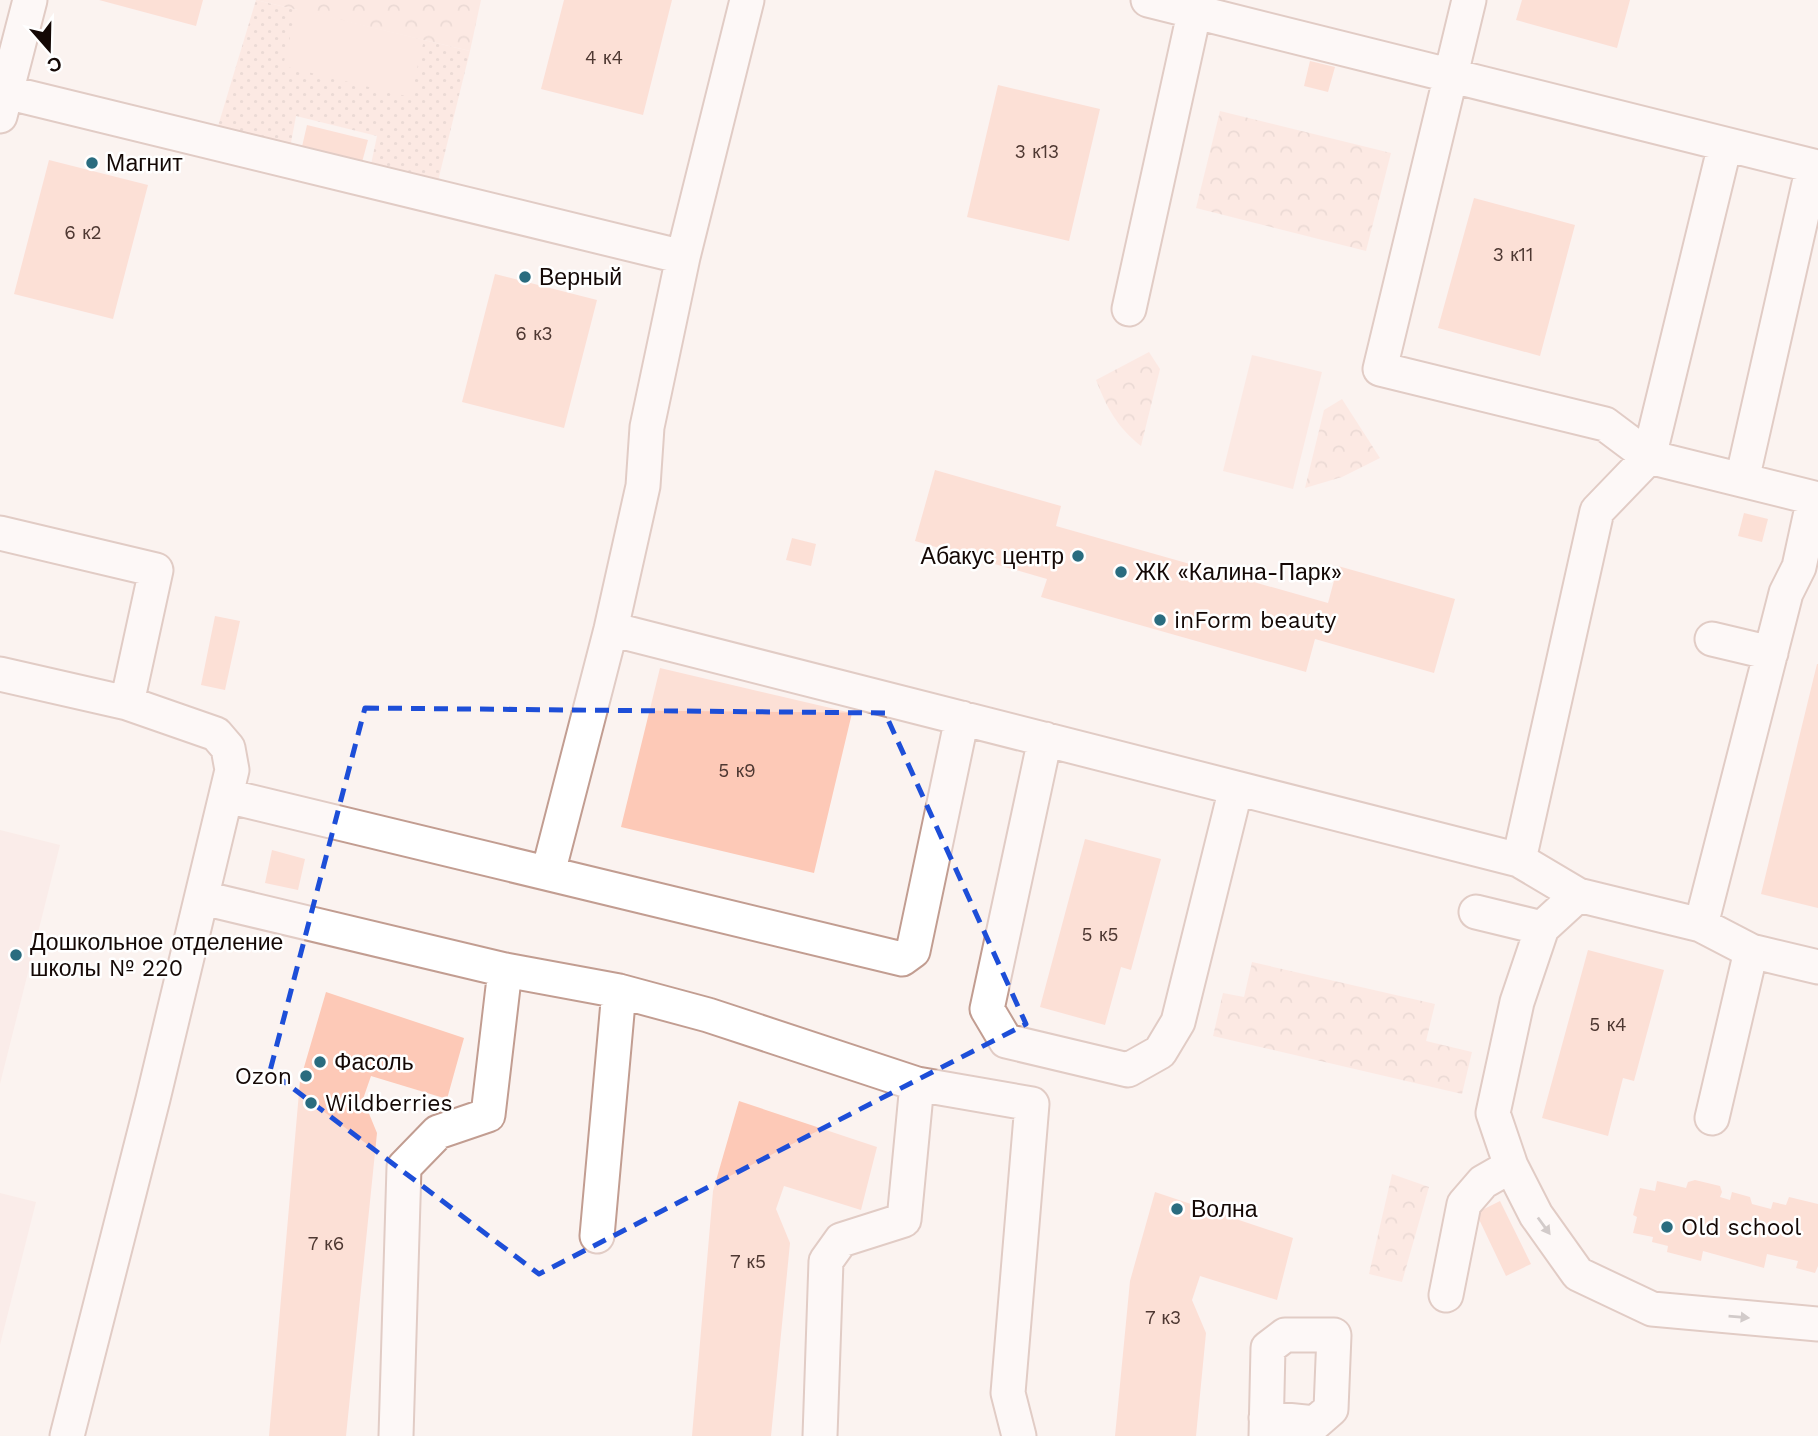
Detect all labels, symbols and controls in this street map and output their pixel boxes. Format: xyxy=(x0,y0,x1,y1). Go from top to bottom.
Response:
north arrow xyxy=(14,14,84,84)
house number: 4 к4 xyxy=(585,46,623,69)
text: С xyxy=(44,51,65,78)
house number: 3 к13 xyxy=(1015,140,1059,163)
place label: Магнит xyxy=(106,150,183,177)
marker: Магнит xyxy=(84,155,100,171)
house number: 6 к2 xyxy=(64,221,102,244)
house number: 3 к11 xyxy=(1493,243,1533,266)
place label: Верный xyxy=(539,264,622,291)
marker: Верный xyxy=(517,269,533,285)
house number: 6 к3 xyxy=(515,322,553,345)
place label: Абакус центр xyxy=(921,543,1064,570)
marker: Абакус центр xyxy=(1070,548,1086,564)
place label: ЖК «Калина-Парк» xyxy=(1135,559,1342,586)
marker: ЖК «Калина-Парк» xyxy=(1113,564,1129,580)
place label: inForm beauty xyxy=(1174,607,1336,634)
marker: inForm beauty xyxy=(1152,612,1168,628)
house number: 5 к9 xyxy=(718,759,756,782)
house number: 5 к5 xyxy=(1082,923,1118,946)
place label: Дошкольное отделение школы № 220 xyxy=(30,929,283,982)
marker: Дошкольное отделение школы № 220 xyxy=(8,947,24,963)
house number: 5 к4 xyxy=(1589,1013,1627,1036)
place label: Фасоль xyxy=(334,1049,414,1076)
marker: Фасоль xyxy=(312,1054,328,1070)
place label: Ozon xyxy=(235,1063,292,1090)
marker: Ozon xyxy=(298,1068,314,1084)
place label: Wildberries xyxy=(325,1090,453,1117)
marker: Wildberries xyxy=(303,1095,319,1111)
place label: Волна xyxy=(1191,1196,1258,1223)
marker: Волна xyxy=(1169,1201,1185,1217)
place label: Old school xyxy=(1681,1214,1801,1241)
one-way arrow xyxy=(1537,1217,1551,1235)
marker: Old school xyxy=(1659,1219,1675,1235)
house number: 7 к6 xyxy=(308,1232,344,1255)
house number: 7 к5 xyxy=(730,1250,766,1273)
house number: 7 к3 xyxy=(1145,1306,1181,1329)
one-way arrow xyxy=(1728,1312,1750,1323)

